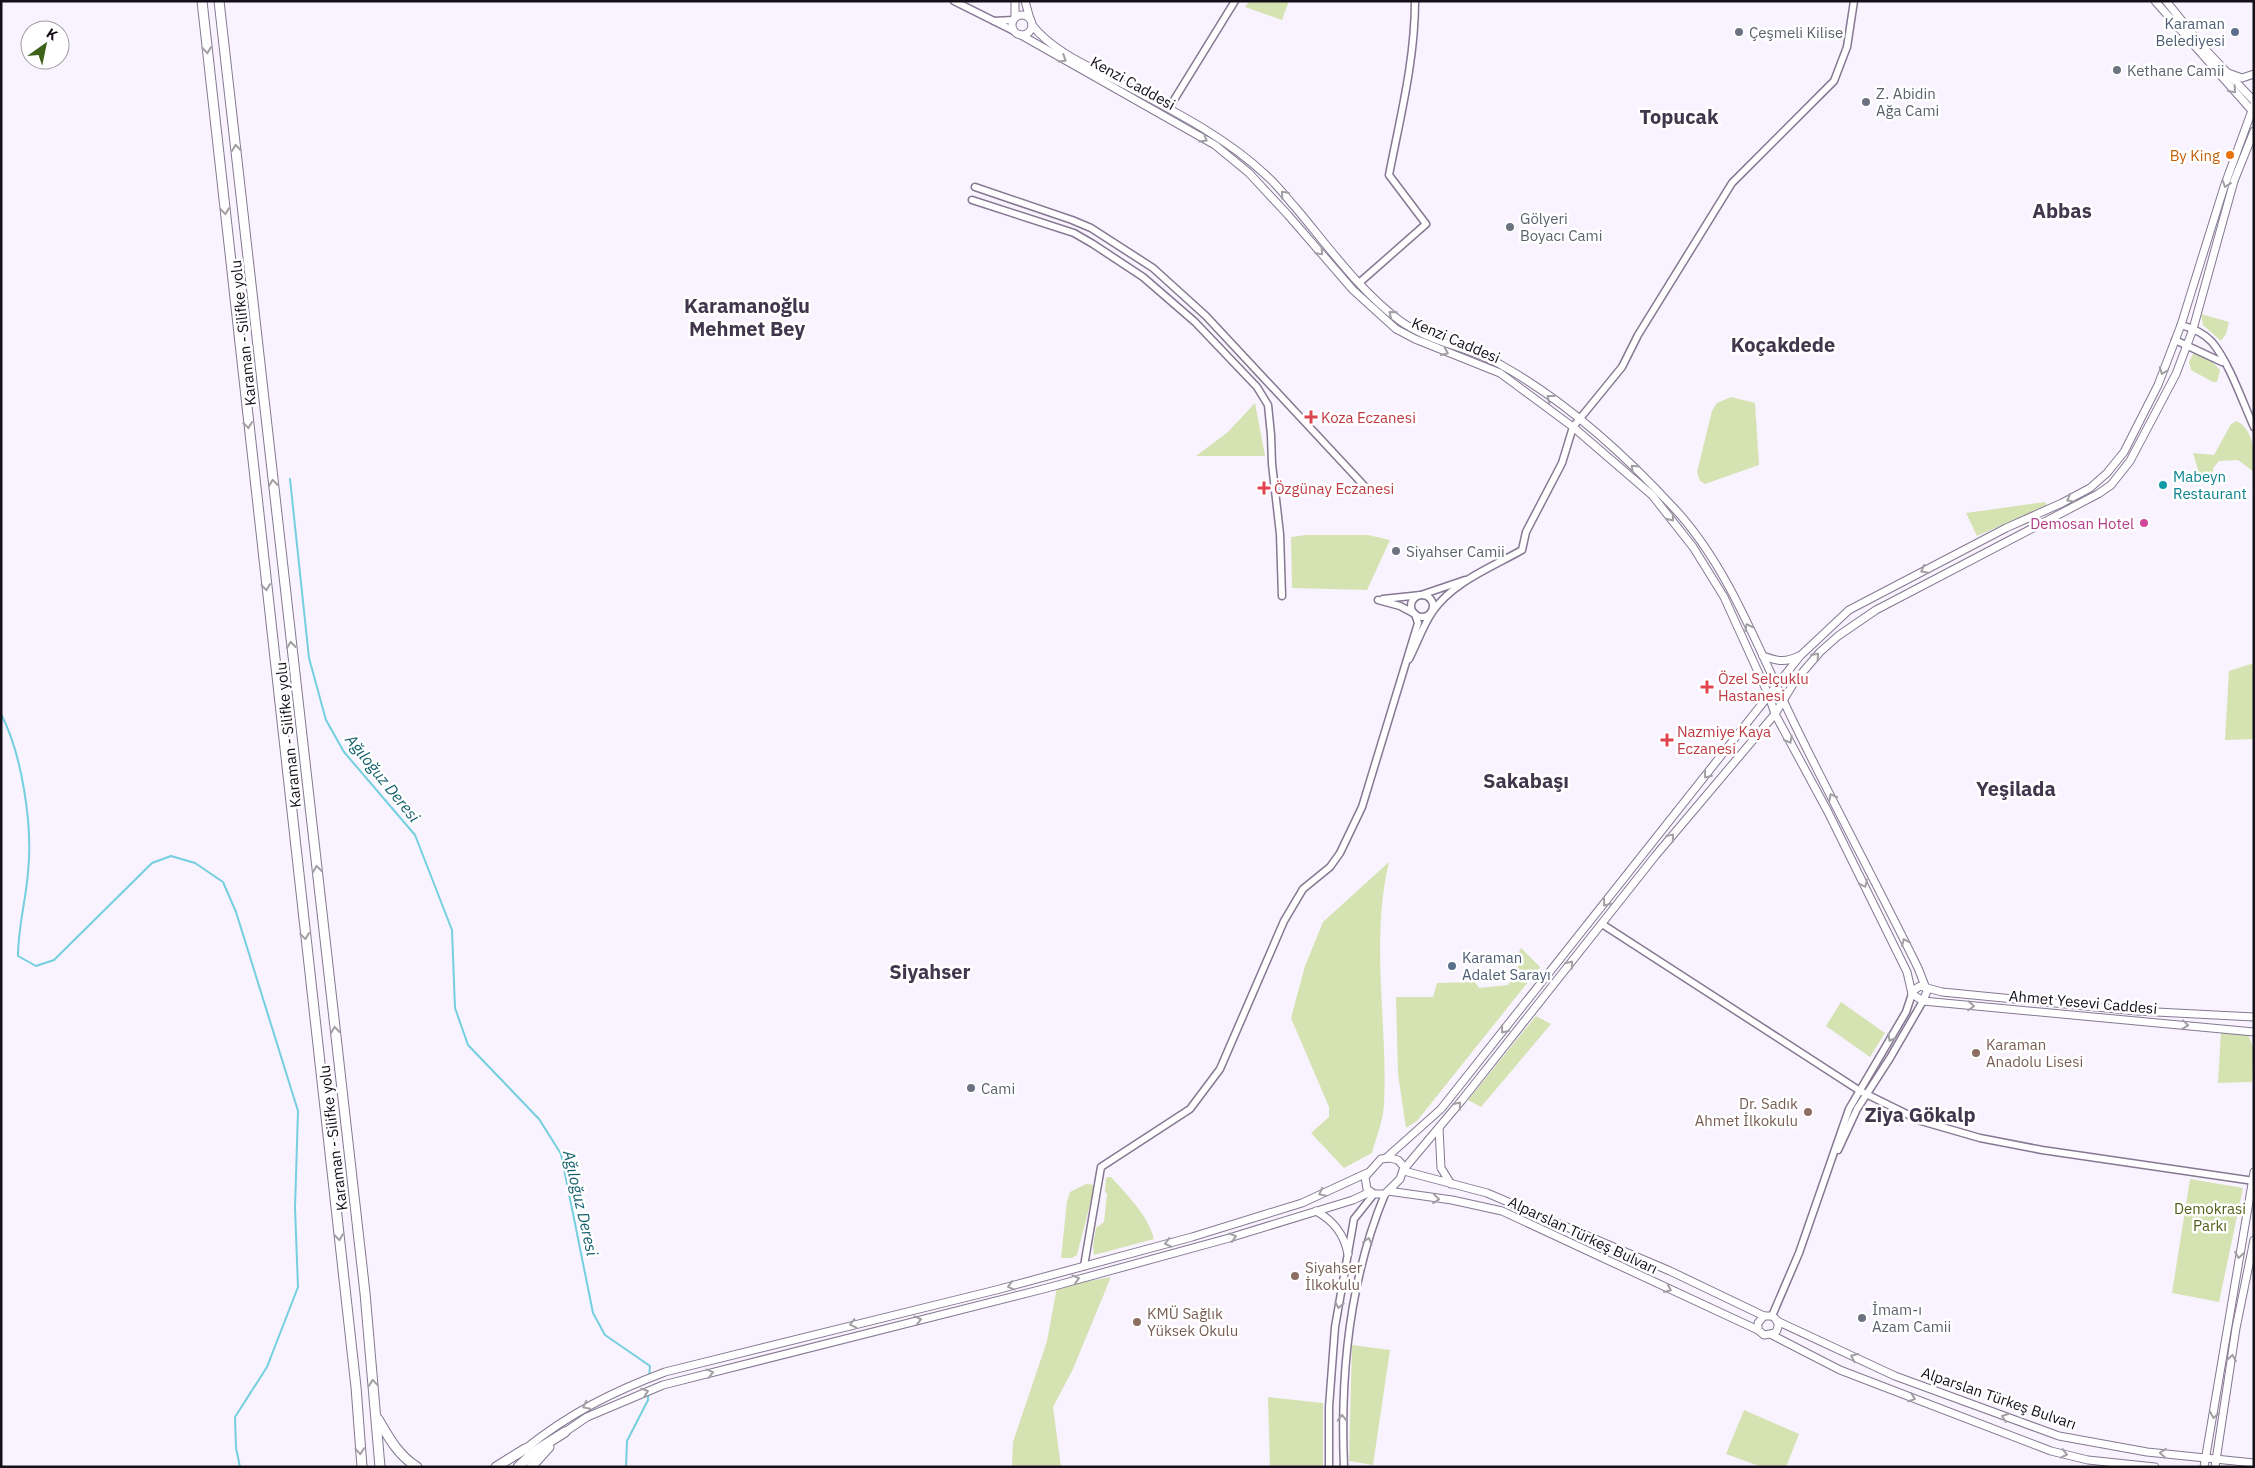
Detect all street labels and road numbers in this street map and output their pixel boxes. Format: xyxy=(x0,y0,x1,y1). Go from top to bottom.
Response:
street label: Kenzi Caddesi xyxy=(1087,52,1179,114)
street label: Karaman - Silifke yolu xyxy=(226,259,260,407)
street label: Kenzi Caddesi xyxy=(1409,313,1503,367)
street label: Karaman - Silifke yolu xyxy=(271,661,305,809)
street label: Ahmet Yesevi Caddesi xyxy=(2008,986,2158,1018)
street label: Karaman - Silifke yolu xyxy=(315,1064,351,1212)
street label: Alparslan Türkeş Bulvarı xyxy=(1505,1192,1661,1278)
street label: Alparslan Türkeş Bulvarı xyxy=(1919,1363,2079,1433)

